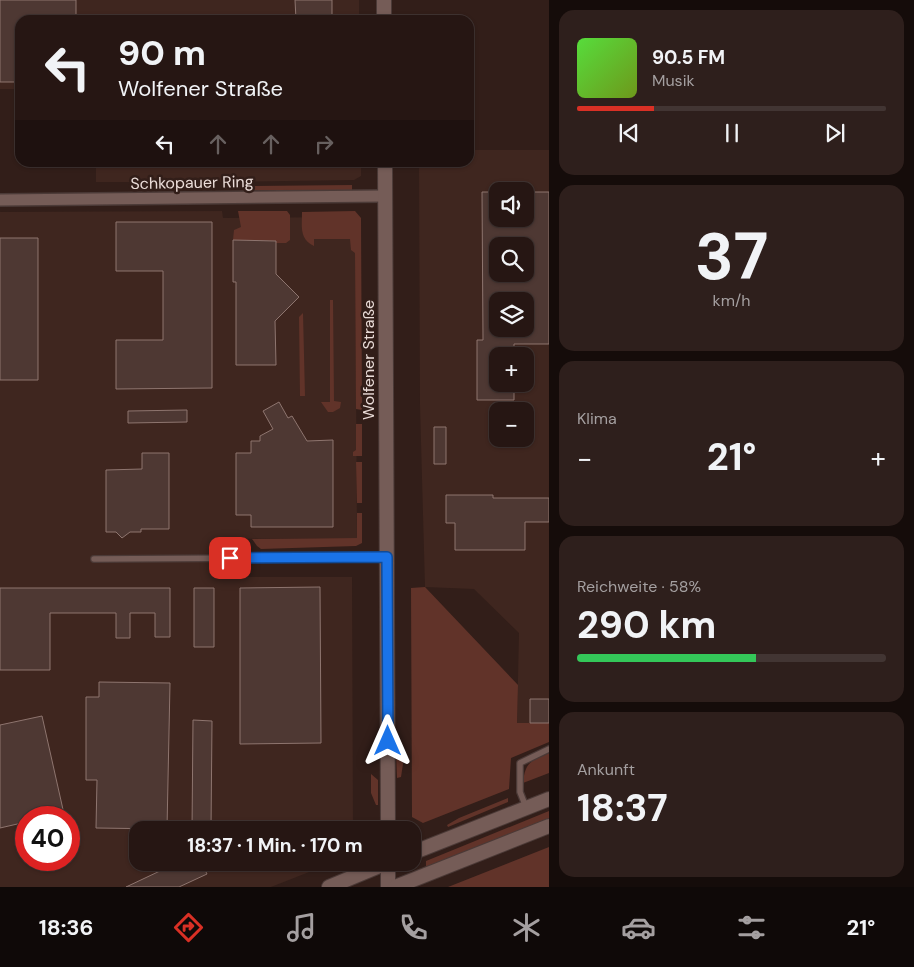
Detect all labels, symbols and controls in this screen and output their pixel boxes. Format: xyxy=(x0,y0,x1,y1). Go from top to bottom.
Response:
text: 90 m xyxy=(118,30,206,76)
icon: left xyxy=(35,35,100,100)
text: 90.5 FM xyxy=(652,45,725,70)
text: Musik xyxy=(652,70,695,91)
text: Wolfener Straße xyxy=(118,74,283,103)
icon: previous xyxy=(615,119,643,147)
icon: pause xyxy=(718,119,746,147)
icon: next xyxy=(821,119,849,147)
icon: left xyxy=(151,130,179,158)
icon: ahead xyxy=(204,130,232,158)
icon: ahead xyxy=(257,130,285,158)
icon: right xyxy=(310,130,338,158)
street label: Schkopauer Ring xyxy=(130,171,254,194)
map controls xyxy=(489,182,534,447)
button: sound xyxy=(489,182,534,227)
text: 37 xyxy=(695,215,768,299)
button: search xyxy=(489,237,534,282)
text: km/h xyxy=(713,290,750,311)
button: layers xyxy=(489,292,534,337)
street label: Wolfener Straße xyxy=(358,300,379,420)
button: + xyxy=(489,347,534,392)
button: − xyxy=(489,402,534,447)
text: Klima xyxy=(577,408,617,429)
text: 21° xyxy=(707,432,756,482)
text: − xyxy=(577,440,592,477)
text: + xyxy=(871,440,886,477)
pin xyxy=(209,537,251,579)
icon: arrive xyxy=(216,544,244,572)
text: Reichweite · 58% xyxy=(577,576,701,597)
text: 290 km xyxy=(577,600,716,650)
position arrow xyxy=(361,714,413,766)
text: Ankunft xyxy=(577,759,635,780)
text: 18:37 xyxy=(577,783,668,833)
speed limit sign: 40 xyxy=(15,806,80,871)
text: 18:37 · 1 Min. · 170 m xyxy=(187,833,363,858)
icon: directions xyxy=(171,910,206,945)
icon: music xyxy=(284,910,319,945)
icon: phone xyxy=(396,910,431,945)
icon: climate xyxy=(509,910,544,945)
icon: car xyxy=(621,910,656,945)
icon: filters xyxy=(734,910,769,945)
text: 18:36 xyxy=(39,913,94,942)
text: 21° xyxy=(846,913,875,942)

